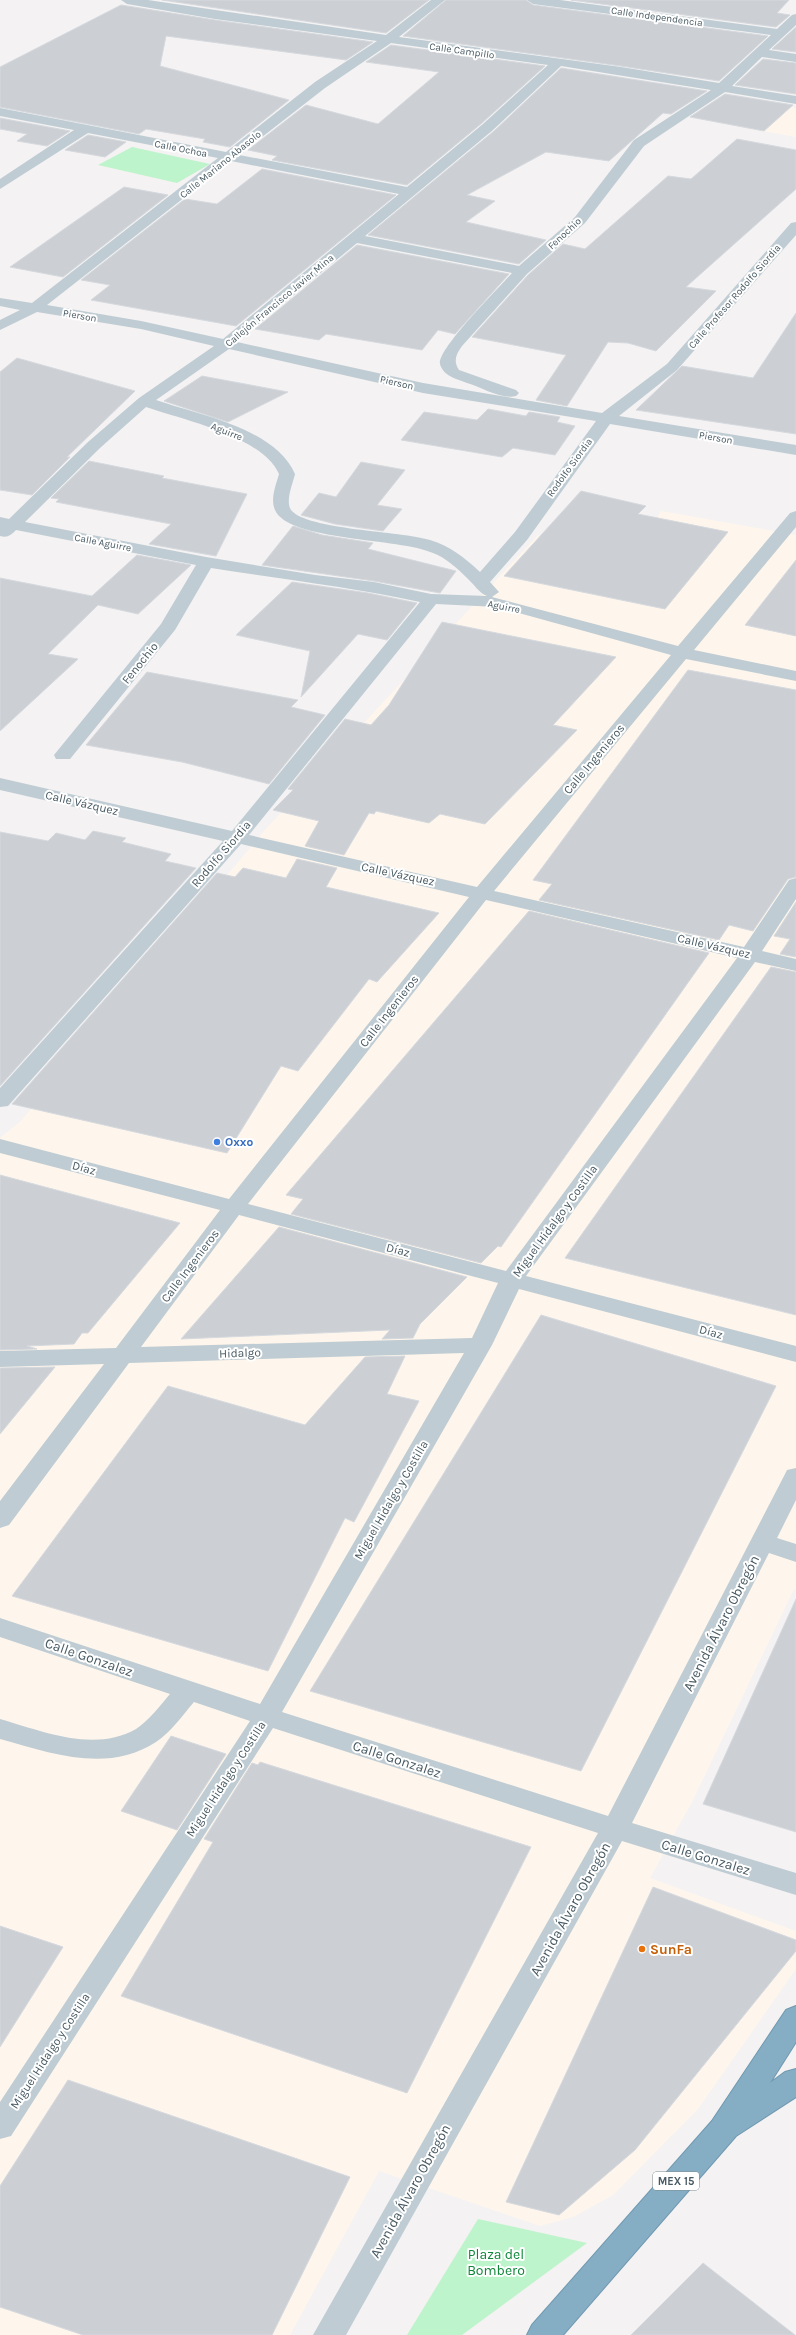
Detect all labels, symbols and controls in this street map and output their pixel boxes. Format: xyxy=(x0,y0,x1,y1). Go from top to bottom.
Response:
street label: Calle Independencia xyxy=(610,5,703,29)
street label: Calle Campillo xyxy=(429,40,495,61)
street label: Calle Mariano Abasolo xyxy=(178,128,264,201)
street label: Calle Ochoa xyxy=(153,138,208,160)
street label: Fenochio xyxy=(546,215,584,252)
street label: Calle Profesor Rodolfo Siordia xyxy=(686,242,783,351)
street label: Callejón Francisco Javier Mina xyxy=(223,252,336,350)
street label: Pierson xyxy=(62,307,98,325)
street label: Pierson xyxy=(379,373,415,393)
street label: Aguirre xyxy=(209,420,244,443)
street label: Pierson xyxy=(698,429,734,447)
street label: Rodolfo Siordia xyxy=(545,436,595,499)
street label: Calle Aguirre xyxy=(73,532,132,554)
street label: Aguirre xyxy=(487,598,521,616)
street label: Fenochio xyxy=(119,639,161,687)
street label: Calle Ingenieros xyxy=(561,721,627,797)
street label: Calle Vázquez xyxy=(44,788,120,818)
street label: Rodolfo Siordia xyxy=(188,818,254,890)
street label: Calle Vázquez xyxy=(360,859,436,889)
street label: Calle Vázquez xyxy=(676,931,752,961)
street label: Calle Ingenieros xyxy=(357,972,421,1050)
place label: Oxxo xyxy=(225,1135,253,1149)
marker: Oxxo xyxy=(212,1137,222,1147)
street label: Díaz xyxy=(71,1158,98,1178)
street label: Miguel Hidalgo y Costilla xyxy=(510,1162,600,1280)
street label: Calle Ingenieros xyxy=(158,1227,222,1305)
street label: Díaz xyxy=(385,1240,412,1260)
street label: Díaz xyxy=(698,1322,725,1342)
street label: Hidalgo xyxy=(219,1345,261,1361)
street label: Miguel Hidalgo y Costilla xyxy=(351,1438,431,1562)
street label: Avenida Álvaro Obregón xyxy=(679,1552,763,1694)
street label: Calle Gonzalez xyxy=(43,1634,135,1680)
street label: Miguel Hidalgo y Costilla xyxy=(183,1719,269,1839)
street label: Calle Gonzalez xyxy=(351,1737,443,1782)
street label: Calle Gonzalez xyxy=(659,1836,752,1879)
street label: Avenida Álvaro Obregón xyxy=(526,1839,614,1979)
place label: SunFa xyxy=(650,1941,692,1958)
marker: SunFa xyxy=(637,1944,647,1954)
street label: Miguel Hidalgo y Costilla xyxy=(7,1991,93,2111)
street label: Avenida Álvaro Obregón xyxy=(366,2121,454,2261)
road number: MEX 15 xyxy=(653,2172,699,2190)
park label: Plaza del Bombero xyxy=(467,2246,525,2279)

